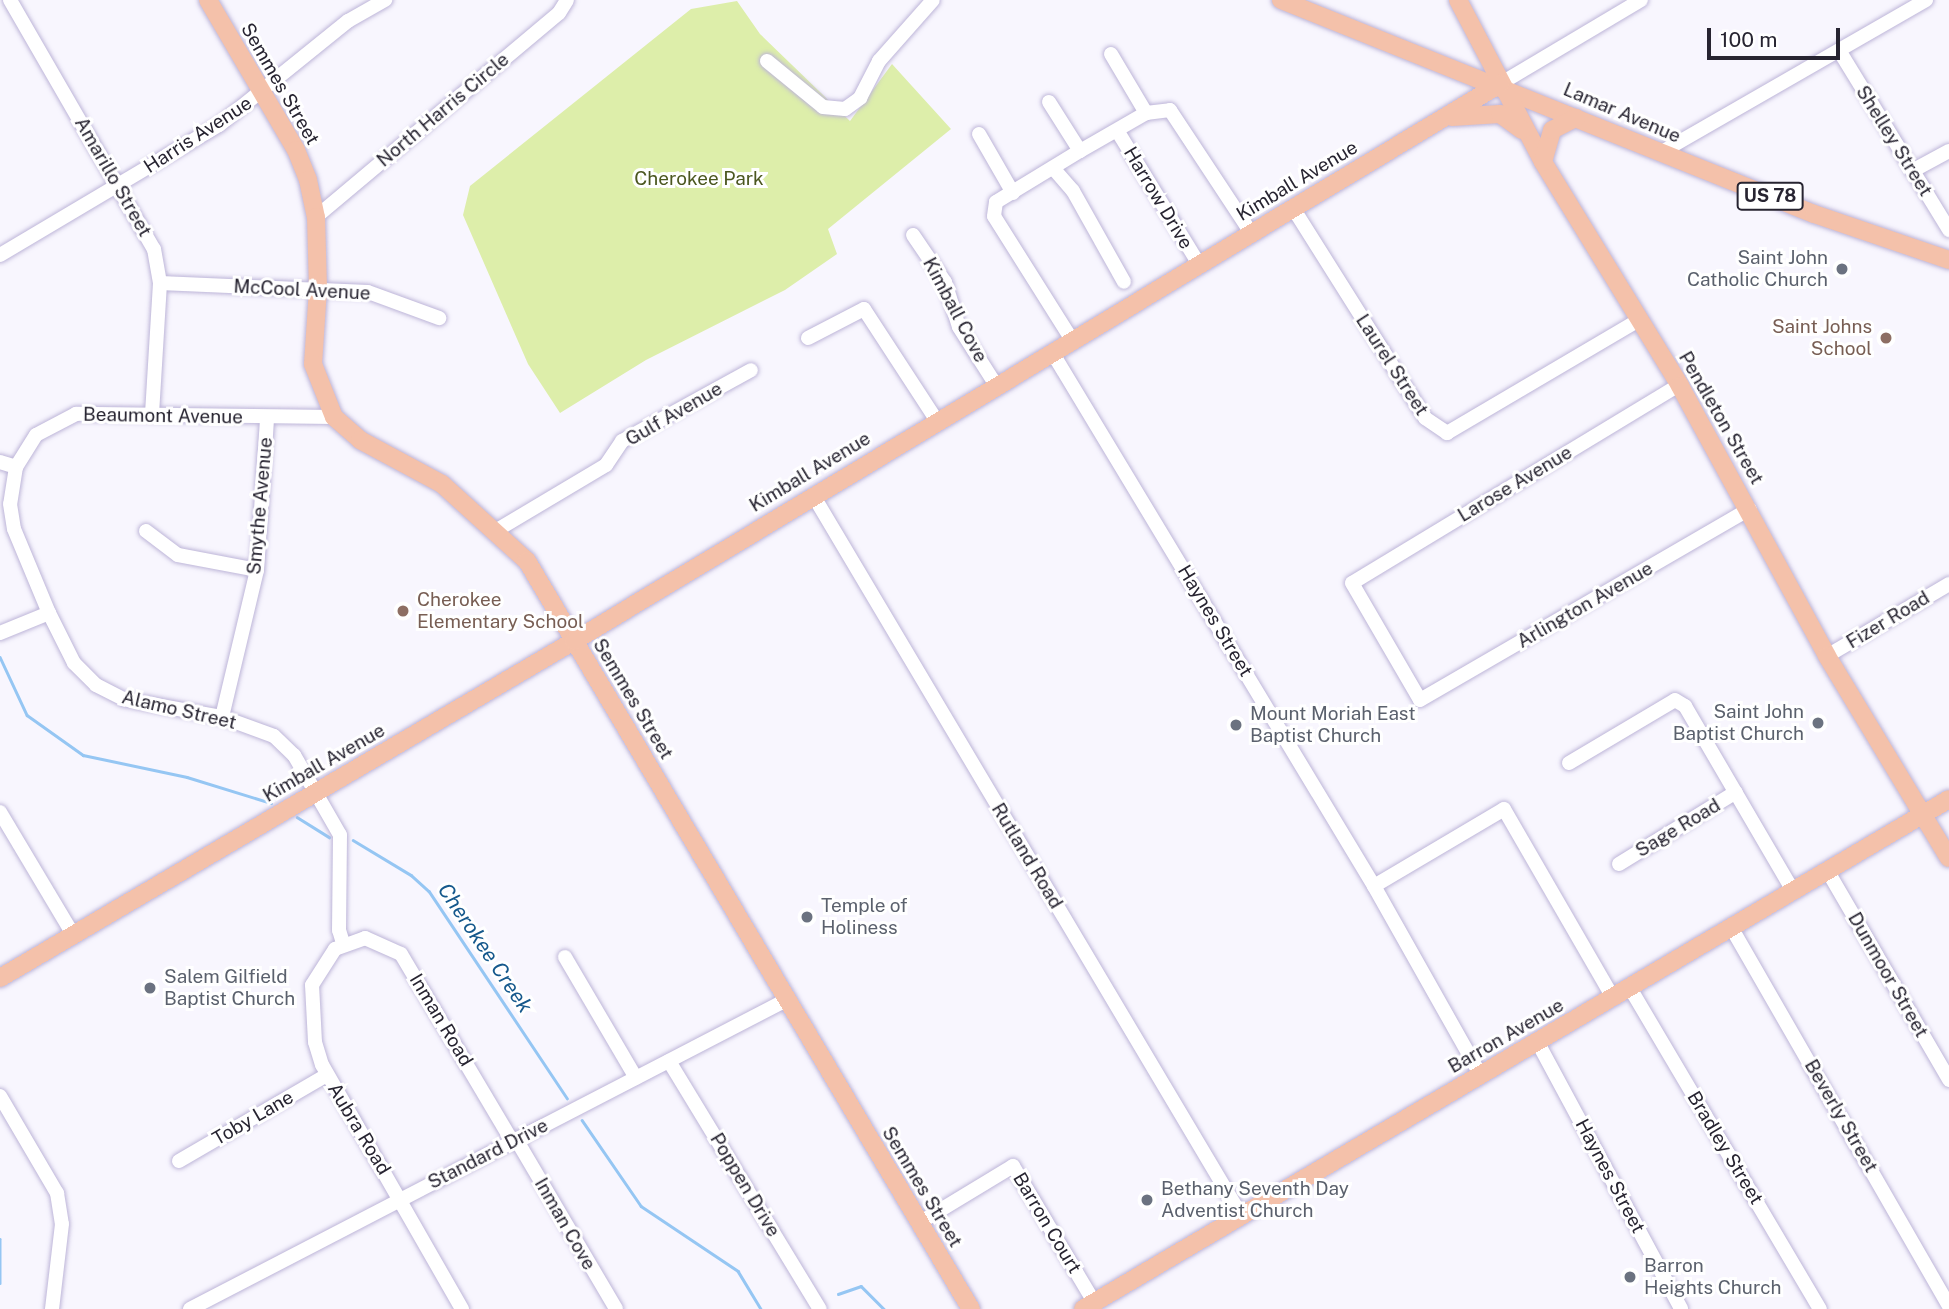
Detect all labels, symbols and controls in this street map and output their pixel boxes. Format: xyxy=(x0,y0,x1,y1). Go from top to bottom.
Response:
scale bar xyxy=(1711,14,1844,58)
street label: Semmes Street xyxy=(236,19,324,149)
text: 100 m xyxy=(1720,27,1777,52)
street label: North Harris Circle xyxy=(372,48,514,172)
street label: Lamar Avenue xyxy=(1560,78,1684,148)
street label: Shelley Street xyxy=(1851,81,1937,201)
street label: Harris Avenue xyxy=(140,92,256,178)
street label: Amarillo Street xyxy=(70,113,156,241)
street label: Kimball Avenue xyxy=(1232,136,1362,226)
street label: Harrow Drive xyxy=(1119,143,1197,253)
park label: Cherokee Park xyxy=(634,168,764,190)
road number: US 78 xyxy=(1735,182,1805,210)
place label: Saint John Catholic Church xyxy=(1687,247,1828,291)
street label: Kimball Cove xyxy=(918,254,992,366)
marker: Saint John Catholic Church xyxy=(1834,261,1850,277)
street label: McCool Avenue xyxy=(233,275,371,305)
street label: Laurel Street xyxy=(1351,310,1433,420)
place label: Saint Johns School xyxy=(1772,316,1872,360)
marker: Saint Johns School xyxy=(1878,330,1894,346)
street label: Pendleton Street xyxy=(1674,347,1768,489)
street label: Gulf Avenue xyxy=(622,377,726,451)
street label: Beaumont Avenue xyxy=(83,403,243,429)
street label: Kimball Avenue xyxy=(745,427,875,517)
street label: Smythe Avenue xyxy=(243,436,277,576)
street label: Larose Avenue xyxy=(1454,441,1576,527)
street label: Arlington Avenue xyxy=(1513,557,1657,653)
street label: Haynes Street xyxy=(1173,561,1257,681)
street label: Fizer Road xyxy=(1842,586,1934,654)
place label: Cherokee Elementary School xyxy=(417,589,584,633)
marker: Cherokee Elementary School xyxy=(395,603,411,619)
street label: Semmes Street xyxy=(588,635,678,763)
street label: Alamo Street xyxy=(119,686,239,734)
place label: Saint John Baptist Church xyxy=(1673,701,1804,745)
place label: Mount Moriah East Baptist Church xyxy=(1250,703,1416,747)
marker: Saint John Baptist Church xyxy=(1810,715,1826,731)
marker: Mount Moriah East Baptist Church xyxy=(1228,717,1244,733)
street label: Kimball Avenue xyxy=(259,719,389,807)
street label: Sage Road xyxy=(1631,794,1725,862)
street label: Rutland Road xyxy=(987,799,1067,913)
water label: Cherokee Creek xyxy=(432,878,538,1018)
place label: Temple of Holiness xyxy=(821,895,908,939)
street label: Dunmoor Street xyxy=(1843,908,1933,1042)
marker: Temple of Holiness xyxy=(799,909,815,925)
place label: Salem Gilfield Baptist Church xyxy=(164,966,295,1010)
street label: Inman Road xyxy=(404,970,478,1070)
marker: Salem Gilfield Baptist Church xyxy=(142,980,158,996)
street label: Barron Avenue xyxy=(1444,994,1568,1078)
street label: Beverly Street xyxy=(1799,1055,1883,1177)
street label: Aubra Road xyxy=(323,1079,395,1179)
street label: Toby Lane xyxy=(209,1086,297,1150)
street label: Bradley Street xyxy=(1682,1087,1768,1209)
street label: Standard Drive xyxy=(424,1114,552,1194)
street label: Haynes Street xyxy=(1570,1115,1650,1237)
street label: Semmes Street xyxy=(877,1123,967,1251)
street label: Poppen Drive xyxy=(705,1129,785,1241)
street label: Barron Court xyxy=(1008,1168,1086,1278)
street label: Inman Cove xyxy=(529,1174,601,1274)
place label: Bethany Seventh Day Adventist Church xyxy=(1161,1178,1349,1222)
marker: Bethany Seventh Day Adventist Church xyxy=(1139,1192,1155,1208)
place label: Barron Heights Church xyxy=(1644,1255,1781,1299)
marker: Barron Heights Church xyxy=(1622,1269,1638,1285)

